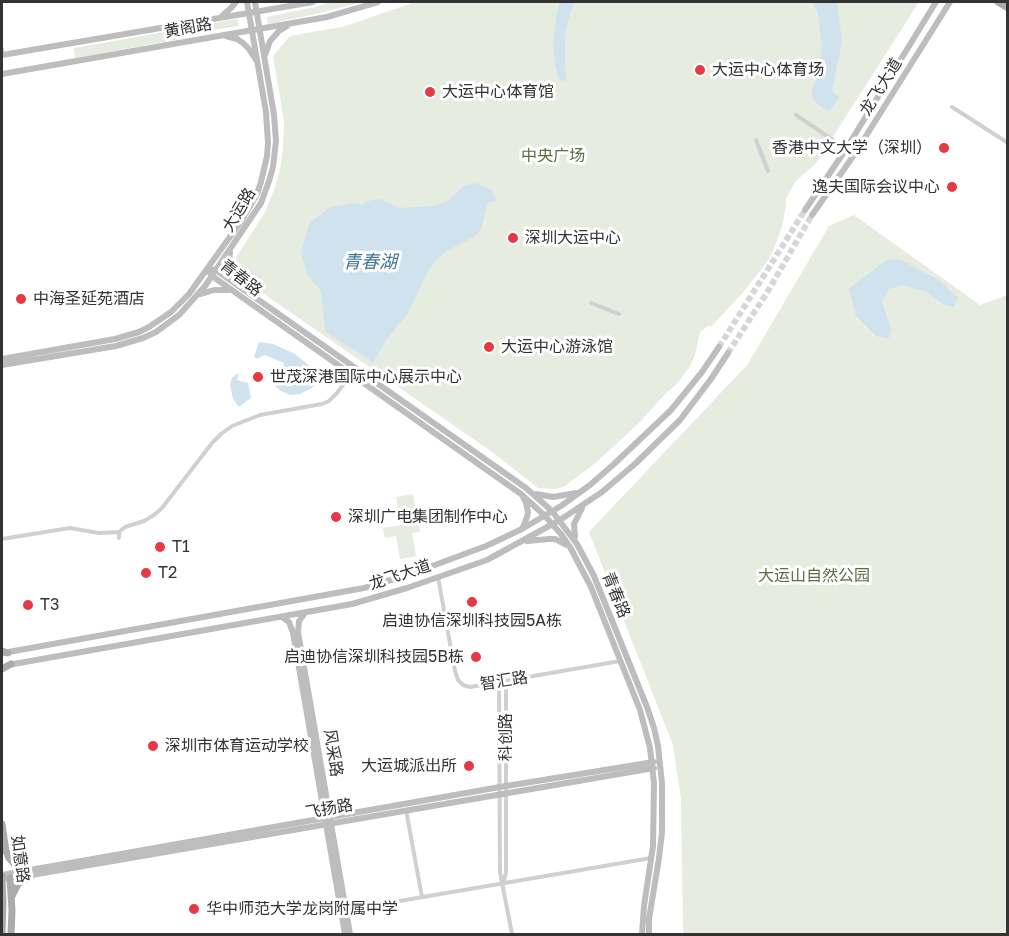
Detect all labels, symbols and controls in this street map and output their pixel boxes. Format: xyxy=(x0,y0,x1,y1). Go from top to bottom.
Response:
street label: 黄阁路 xyxy=(163,14,213,42)
street label: 龙飞大道 xyxy=(856,55,906,119)
place label: 大运中心体育场 xyxy=(712,60,824,80)
marker: 大运中心体育场 xyxy=(693,63,707,77)
place label: 大运中心体育馆 xyxy=(442,82,554,102)
marker: 大运中心体育馆 xyxy=(423,85,437,99)
place label: 香港中文大学（深圳） xyxy=(772,138,932,158)
marker: 香港中文大学（深圳） xyxy=(937,141,951,155)
park label: 中央广场 xyxy=(521,146,585,166)
place label: 逸夫国际会议中心 xyxy=(812,177,940,197)
marker: 逸夫国际会议中心 xyxy=(945,180,959,194)
street label: 大运路 xyxy=(218,184,260,236)
place label: 深圳大运中心 xyxy=(525,228,621,248)
marker: 深圳大运中心 xyxy=(506,231,520,245)
water label: 青春湖 xyxy=(343,251,397,273)
street label: 青春路 xyxy=(216,256,266,300)
place label: 中海圣延苑酒店 xyxy=(33,289,145,309)
marker: 中海圣延苑酒店 xyxy=(14,292,28,306)
place label: 大运中心游泳馆 xyxy=(501,337,613,357)
marker: 大运中心游泳馆 xyxy=(482,340,496,354)
place label: 世茂深港国际中心展示中心 xyxy=(270,367,462,387)
marker: 世茂深港国际中心展示中心 xyxy=(251,370,265,384)
place label: 深圳广电集团制作中心 xyxy=(348,507,508,527)
marker: 深圳广电集团制作中心 xyxy=(329,510,343,524)
place label: T1 xyxy=(172,537,190,557)
marker: T1 xyxy=(153,540,167,554)
street label: 龙飞大道 xyxy=(367,556,433,594)
place label: T2 xyxy=(158,563,177,583)
marker: T2 xyxy=(139,566,153,580)
park label: 大运山自然公园 xyxy=(758,566,870,586)
street label: 青春路 xyxy=(598,569,634,621)
place label: T3 xyxy=(40,595,59,615)
marker: 启迪协信深圳科技园5A栋 xyxy=(465,595,479,609)
marker: T3 xyxy=(21,598,35,612)
place label: 启迪协信深圳科技园5A栋 xyxy=(382,611,562,631)
place label: 启迪协信深圳科技园5B栋 xyxy=(284,647,464,667)
marker: 启迪协信深圳科技园5B栋 xyxy=(469,650,483,664)
street label: 智汇路 xyxy=(479,668,529,694)
street label: 科创路 xyxy=(496,713,516,761)
street label: 风采路 xyxy=(320,728,346,778)
place label: 深圳市体育运动学校 xyxy=(165,736,309,756)
marker: 深圳市体育运动学校 xyxy=(146,739,160,753)
place label: 大运城派出所 xyxy=(361,756,457,776)
marker: 大运城派出所 xyxy=(462,759,476,773)
street label: 飞扬路 xyxy=(304,795,354,823)
street label: 如意路 xyxy=(7,834,33,884)
place label: 华中师范大学龙岗附属中学 xyxy=(206,899,398,919)
marker: 华中师范大学龙岗附属中学 xyxy=(187,902,201,916)

